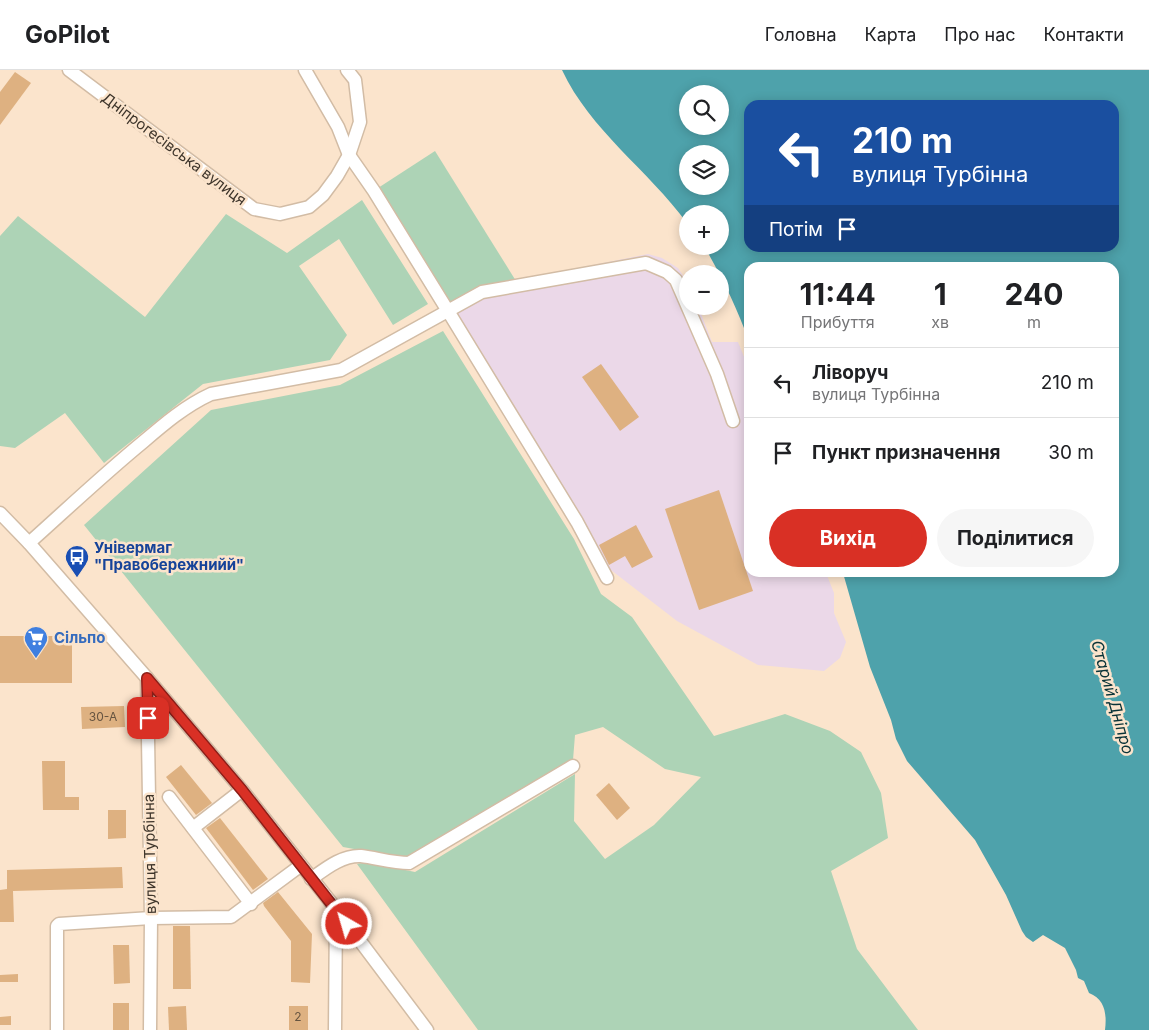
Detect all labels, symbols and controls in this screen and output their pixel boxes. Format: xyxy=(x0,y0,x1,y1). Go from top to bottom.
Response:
text: GoPilot xyxy=(25,20,110,49)
text: Головна xyxy=(765,24,837,45)
text: Карта xyxy=(865,24,916,45)
text: Про нас xyxy=(944,24,1016,45)
text: Контакти xyxy=(1044,24,1124,45)
map controls xyxy=(679,85,729,315)
button: search xyxy=(679,85,729,135)
street label: Дніпрогесівська вулиця xyxy=(98,88,250,209)
text: 210 m xyxy=(852,119,953,161)
icon: left xyxy=(769,120,834,185)
button: layers xyxy=(679,145,729,195)
text: вулиця Турбінна xyxy=(852,161,1028,187)
button: + xyxy=(679,205,729,255)
icon: arrive xyxy=(833,215,861,243)
text: Потім xyxy=(769,218,823,241)
button: − xyxy=(679,265,729,315)
text: 11:44 xyxy=(799,276,876,312)
text: 1 xyxy=(934,276,947,312)
text: 240 xyxy=(1005,276,1064,312)
text: Прибуття xyxy=(801,312,875,332)
text: хв xyxy=(931,312,949,332)
text: m xyxy=(1027,312,1041,332)
text: Ліворуч xyxy=(812,361,888,384)
icon: left xyxy=(769,369,797,397)
text: 210 m xyxy=(1041,371,1094,394)
text: вулиця Турбінна xyxy=(812,384,940,404)
icon: arrive xyxy=(769,439,797,467)
text: Пункт призначення xyxy=(812,441,1000,464)
text: 30 m xyxy=(1048,441,1094,464)
button: Вихід xyxy=(769,509,927,567)
button: Поділитися xyxy=(937,509,1094,567)
place label: Універмаг "Правобережнийй" xyxy=(94,538,244,574)
bus stop icon: Універмаг "Правобережнийй" xyxy=(64,544,90,578)
supermarket icon: Сільпо xyxy=(23,625,49,659)
place label: Сільпо xyxy=(54,628,105,647)
water label: Старий Дніпро xyxy=(1087,638,1139,756)
pin xyxy=(127,697,169,739)
icon: arrive xyxy=(134,704,162,732)
house number: 30-А xyxy=(89,709,117,724)
street label: вулиця Турбінна xyxy=(139,794,160,914)
position arrow xyxy=(320,897,372,949)
house number: 2 xyxy=(294,1009,302,1024)

